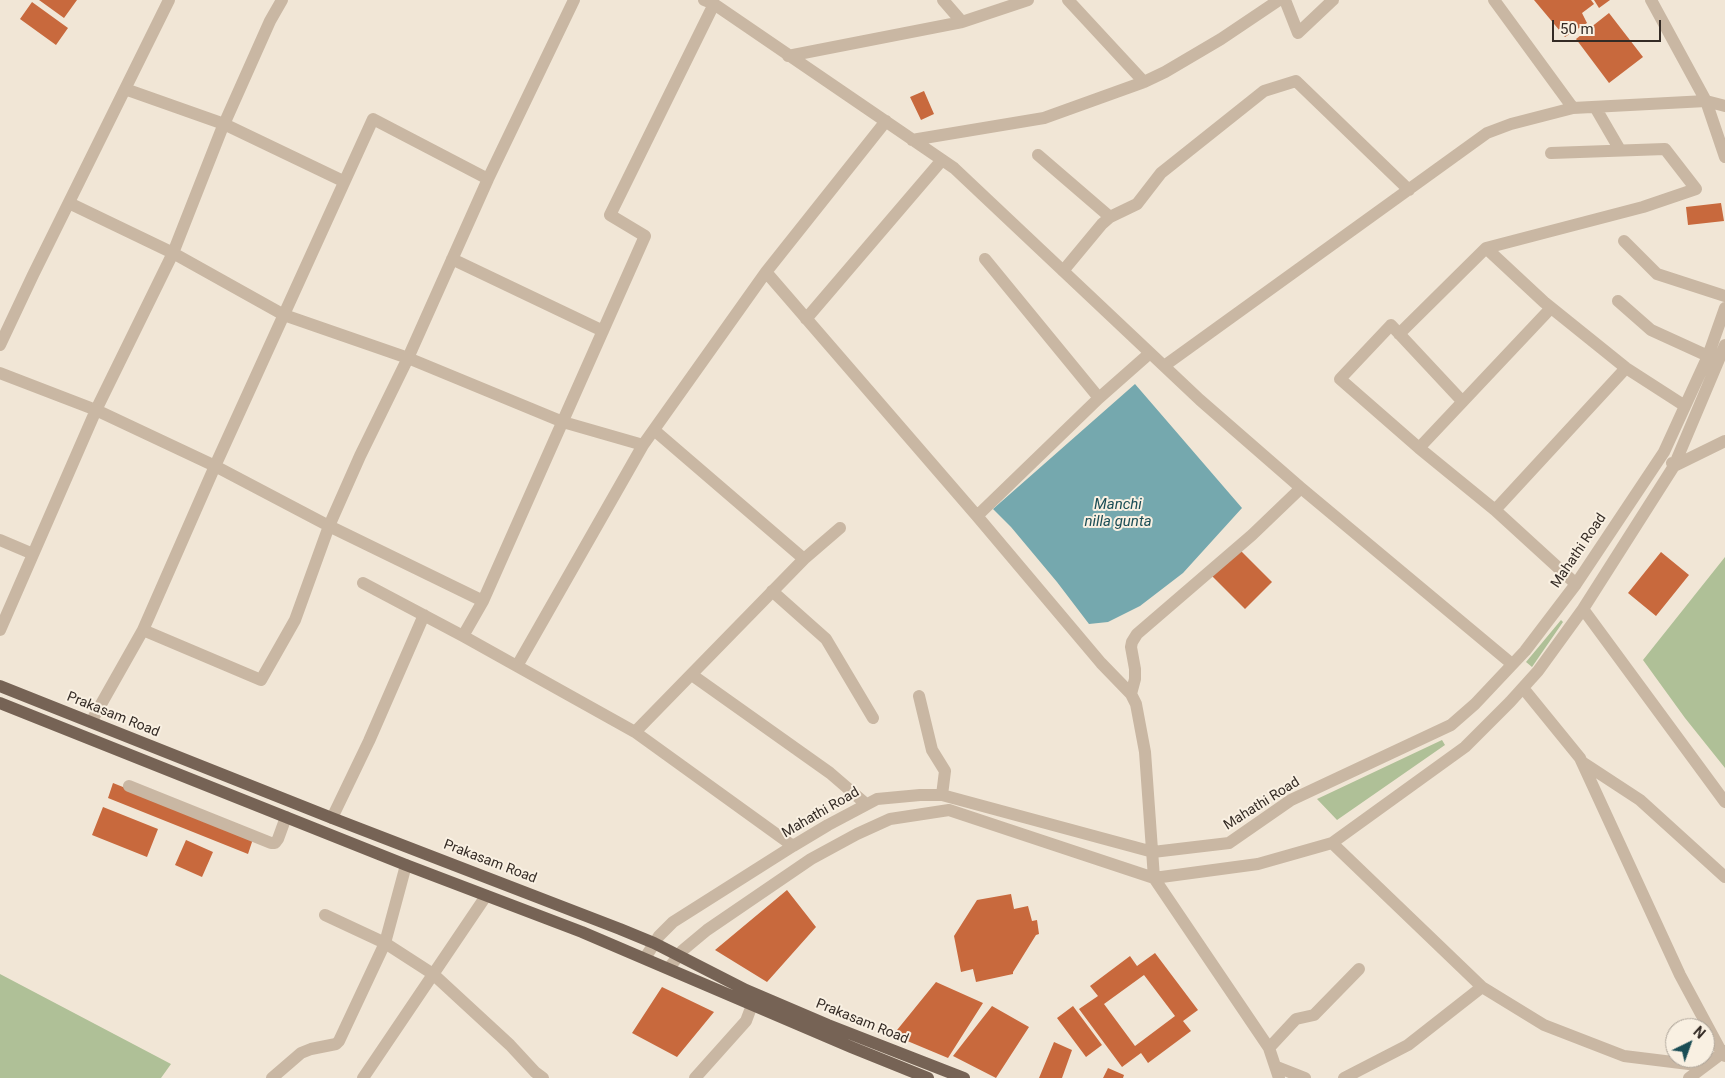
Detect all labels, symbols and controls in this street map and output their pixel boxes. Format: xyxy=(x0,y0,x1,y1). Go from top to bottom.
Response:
scale bar xyxy=(1555,10,1664,42)
text: 50 m xyxy=(1560,20,1594,38)
water label: Manchi nilla gunta xyxy=(1084,496,1152,531)
street label: Mahathi Road xyxy=(1548,510,1610,592)
street label: Prakasam Road xyxy=(64,689,162,741)
street label: Mahathi Road xyxy=(1221,774,1303,834)
street label: Mahathi Road xyxy=(779,784,863,842)
street label: Prakasam Road xyxy=(441,837,539,887)
street label: Prakasam Road xyxy=(813,996,911,1048)
north arrow xyxy=(1665,1018,1715,1068)
text: N xyxy=(1690,1023,1708,1042)

